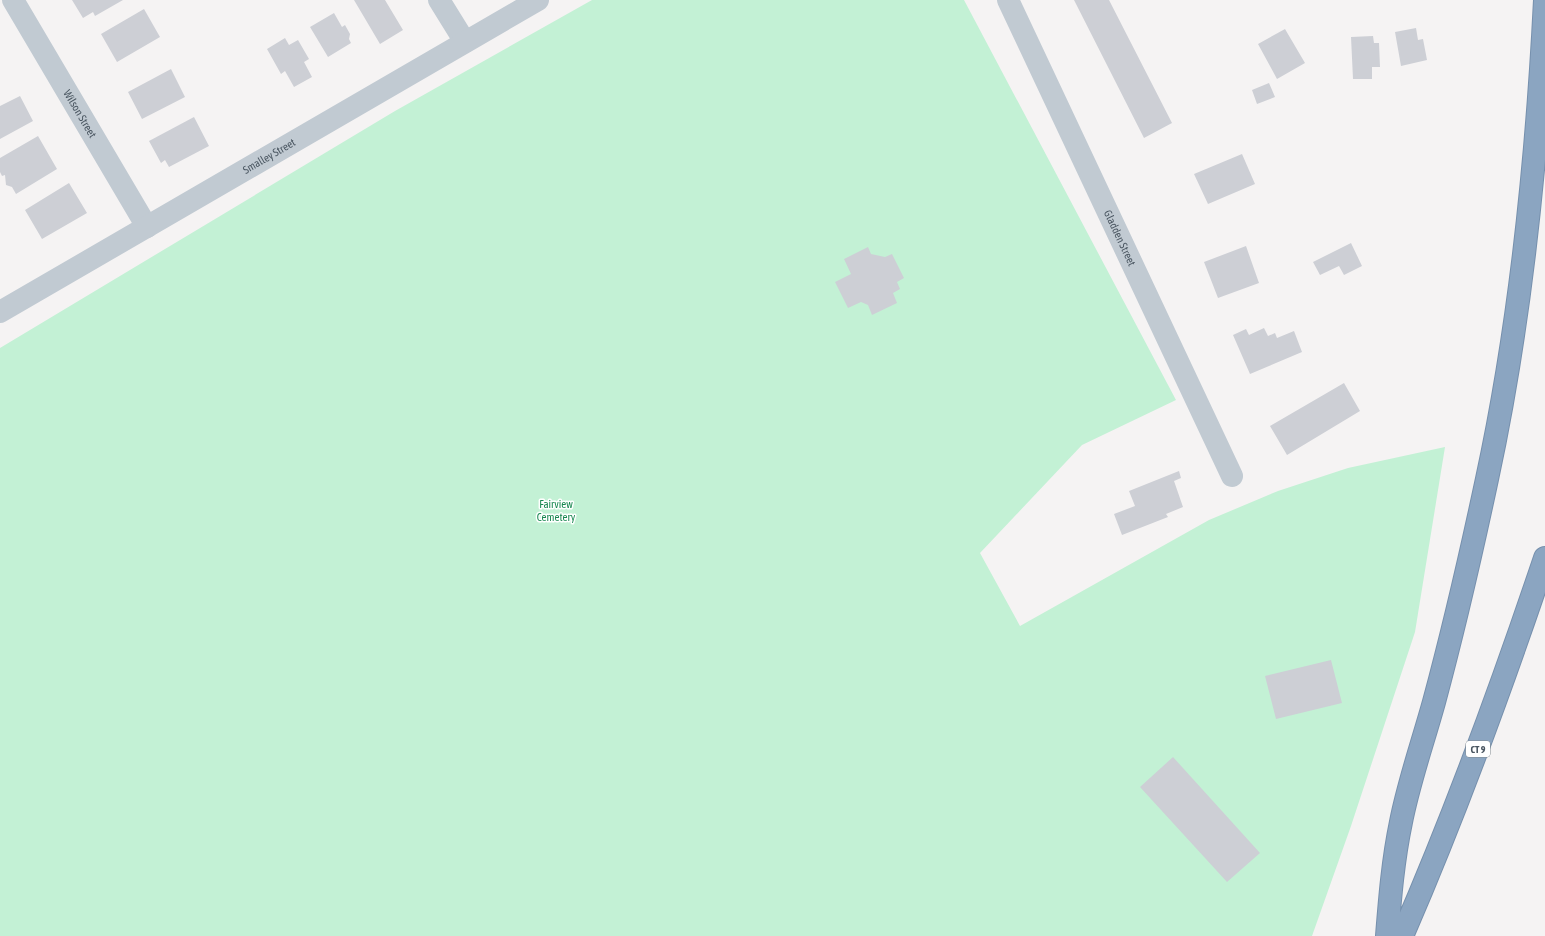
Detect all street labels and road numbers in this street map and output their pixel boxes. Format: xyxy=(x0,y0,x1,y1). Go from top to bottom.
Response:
street label: Wilson Street xyxy=(61,88,99,140)
street label: Smalley Street xyxy=(241,136,297,176)
street label: Gladden Street xyxy=(1102,208,1138,268)
road number: CT 9 xyxy=(1466,741,1490,757)

